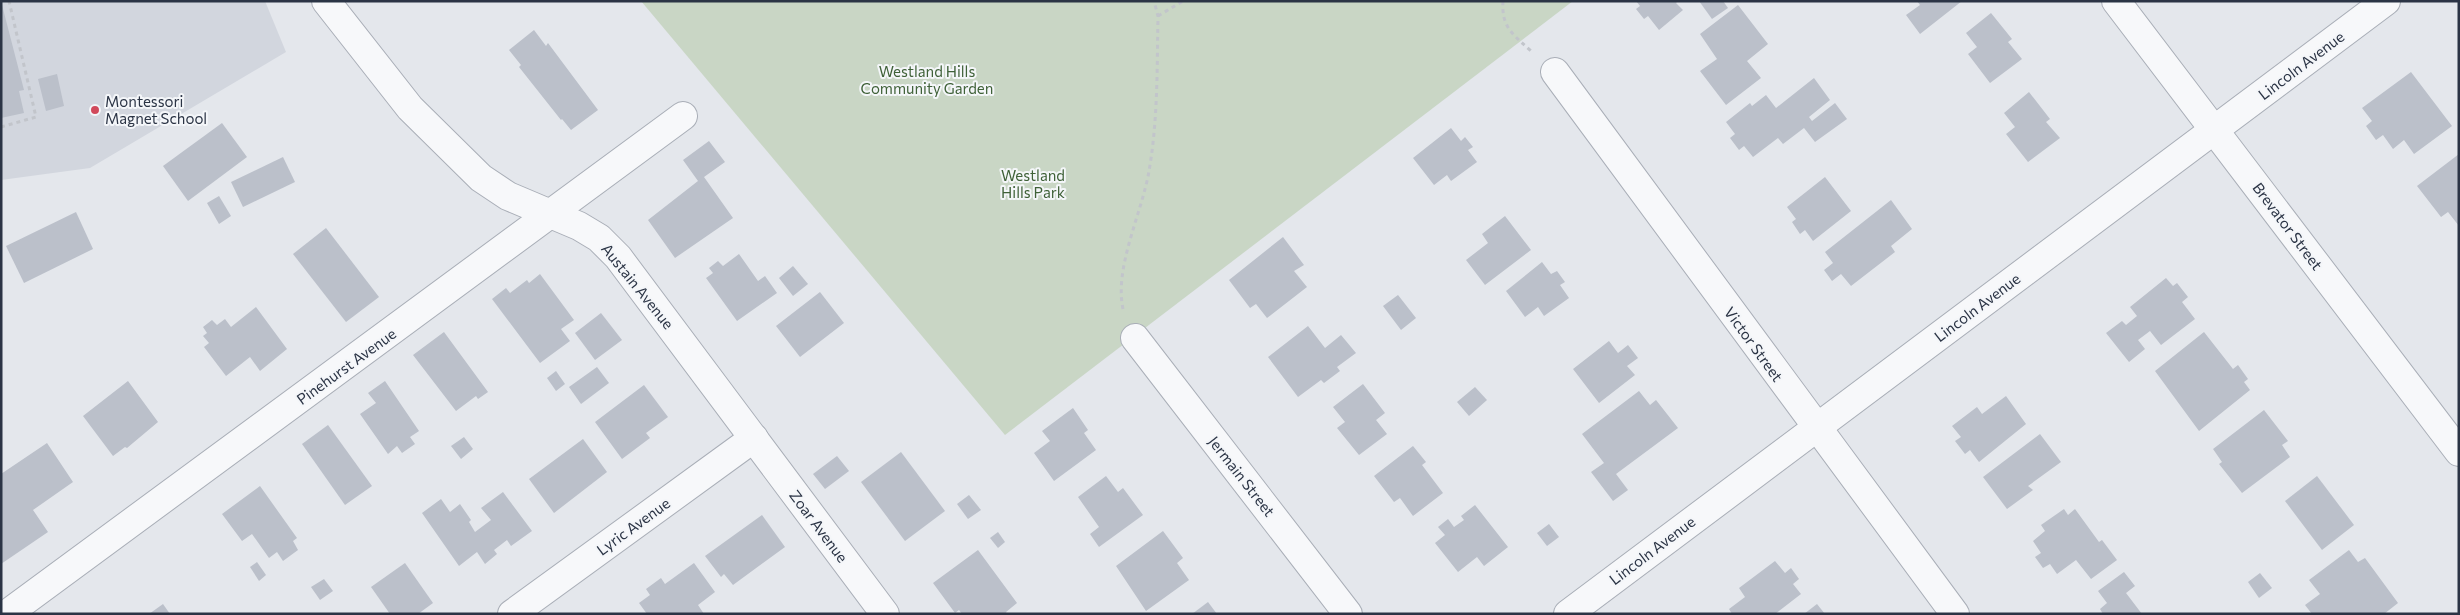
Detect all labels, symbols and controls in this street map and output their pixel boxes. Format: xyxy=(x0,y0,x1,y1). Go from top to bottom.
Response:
street label: Lincoln Avenue xyxy=(2255,27,2347,103)
park label: Westland Hills Community Garden xyxy=(861,62,993,97)
place label: Montessori Magnet School xyxy=(105,92,207,127)
marker: Montessori Magnet School xyxy=(89,104,101,116)
park label: Westland Hills Park xyxy=(1001,166,1065,201)
street label: Brevator Street xyxy=(2249,179,2327,273)
street label: Austain Avenue xyxy=(598,240,678,332)
street label: Lincoln Avenue xyxy=(1931,269,2023,345)
street label: Victor Street xyxy=(1721,303,1787,385)
street label: Pinehurst Avenue xyxy=(293,324,399,408)
street label: Jermain Street xyxy=(1205,432,1279,520)
street label: Zoar Avenue xyxy=(786,486,852,566)
street label: Lyric Avenue xyxy=(593,493,673,559)
street label: Lincoln Avenue xyxy=(1606,512,1698,588)

